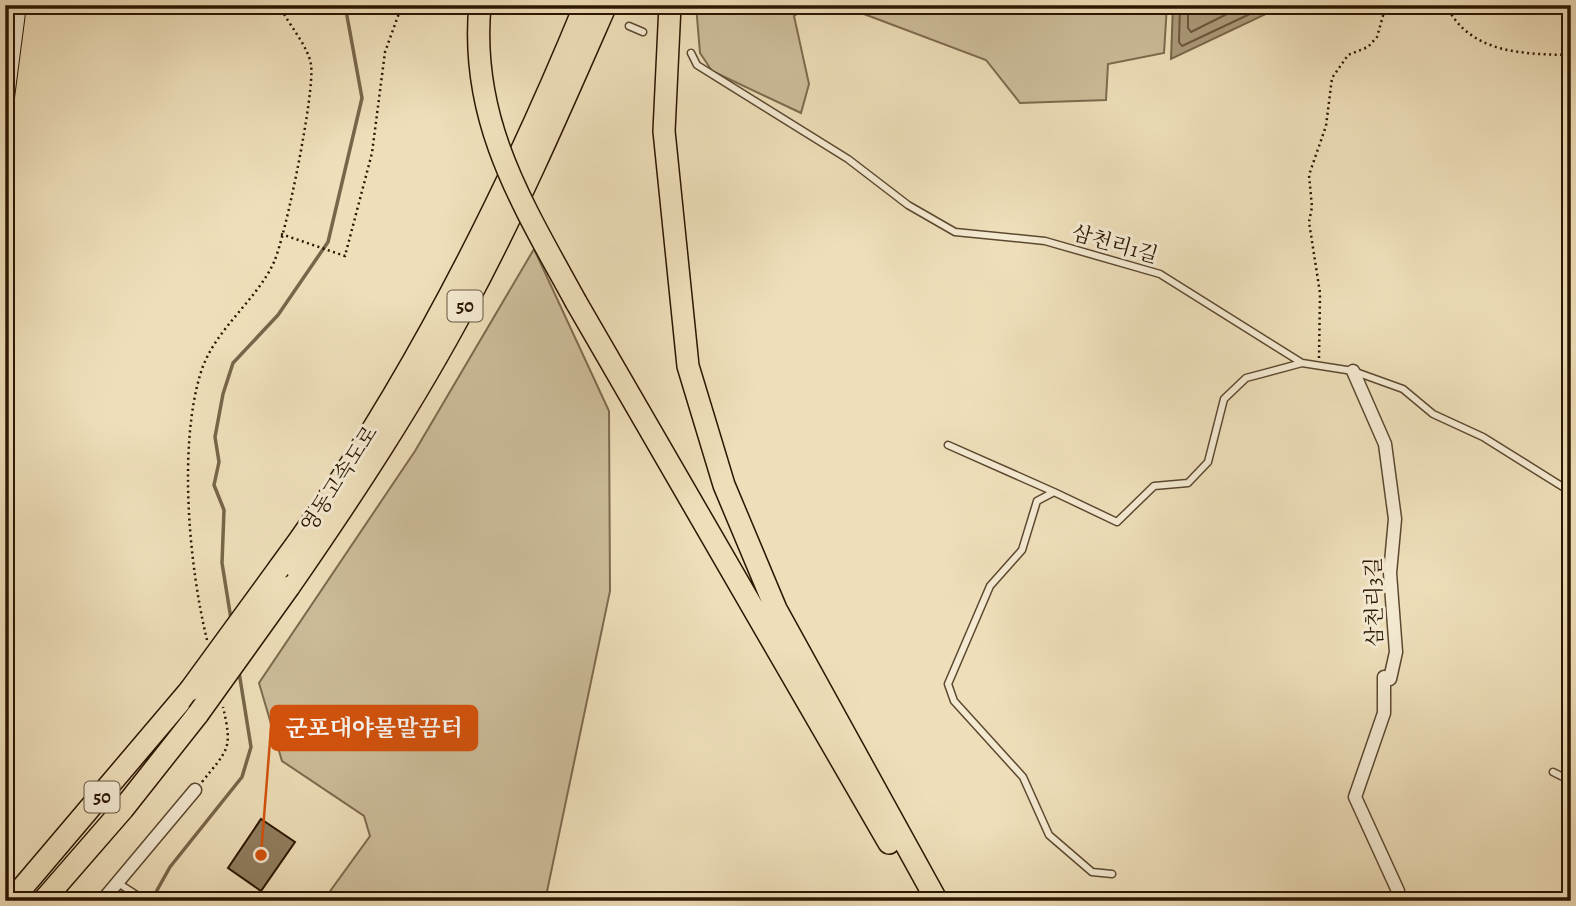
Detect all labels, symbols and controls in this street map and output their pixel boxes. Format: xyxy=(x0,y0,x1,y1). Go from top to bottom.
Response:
street label: 삼천리1길 xyxy=(1069,218,1161,270)
road number: 50 xyxy=(448,290,482,322)
street label: 영동고속도로 xyxy=(294,420,384,538)
street label: 삼천리3길 xyxy=(1359,557,1389,647)
callout: 군포대야물말끔터 xyxy=(271,706,477,750)
text: 군포대야물말끔터 xyxy=(285,713,463,744)
road number: 50 xyxy=(84,782,119,812)

